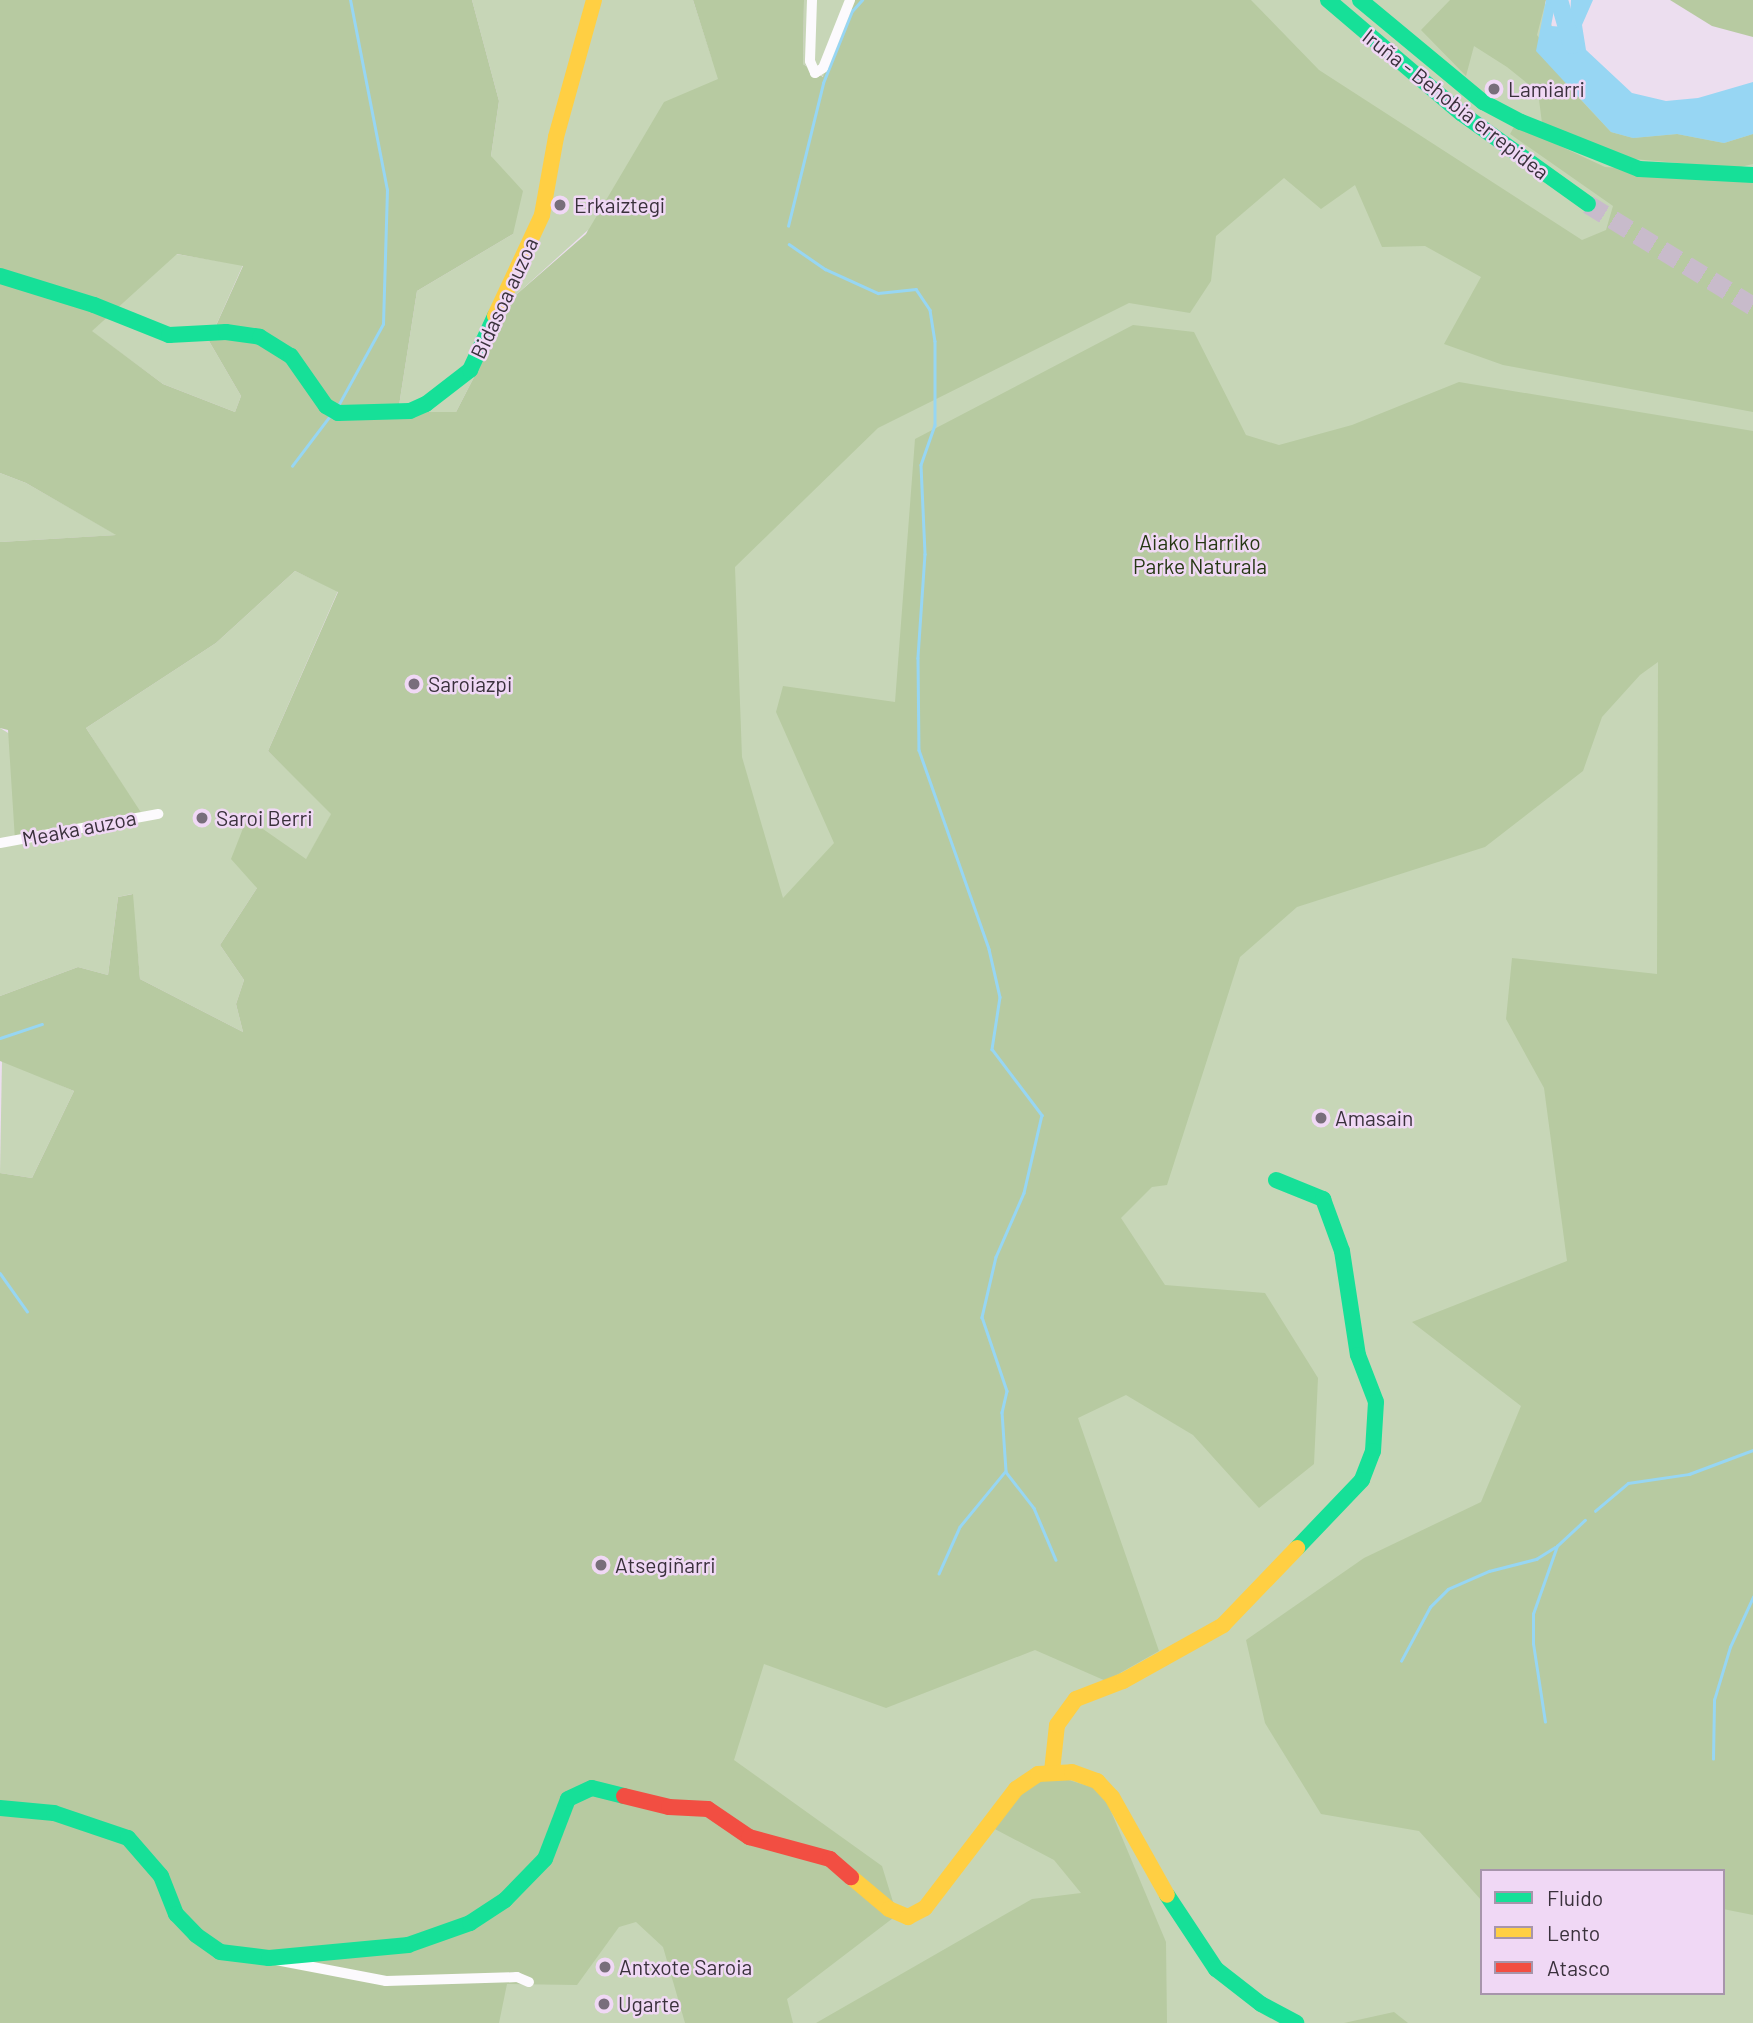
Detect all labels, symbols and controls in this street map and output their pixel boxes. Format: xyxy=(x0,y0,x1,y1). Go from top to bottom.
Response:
street label: Iruña - Behobia errepidea xyxy=(1358,23,1554,185)
place label: Lamiarri xyxy=(1508,76,1585,102)
marker: Lamiarri xyxy=(1486,81,1502,97)
place label: Erkaiztegi xyxy=(574,192,665,218)
marker: Erkaiztegi xyxy=(552,197,568,213)
street label: Bidasoa auzoa xyxy=(465,233,543,363)
park label: Aiako Harriko Parke Naturala xyxy=(1133,529,1267,579)
place label: Saroiazpi xyxy=(428,671,512,697)
marker: Saroiazpi xyxy=(406,676,422,692)
street label: Meaka auzoa xyxy=(20,805,138,851)
place label: Saroi Berri xyxy=(216,805,312,831)
marker: Saroi Berri xyxy=(194,810,210,826)
place label: Amasain xyxy=(1335,1105,1413,1131)
marker: Amasain xyxy=(1313,1110,1329,1126)
place label: Atsegiñarri xyxy=(615,1552,716,1578)
marker: Atsegiñarri xyxy=(593,1557,609,1573)
legend xyxy=(1480,1869,1725,1995)
text: Fluido xyxy=(1547,1885,1603,1910)
text: Lento xyxy=(1547,1920,1600,1945)
place label: Antxote Saroia xyxy=(619,1954,752,1980)
text: Atasco xyxy=(1547,1955,1610,1980)
marker: Antxote Saroia xyxy=(597,1959,613,1975)
place label: Ugarte xyxy=(618,1991,680,2017)
marker: Ugarte xyxy=(596,1996,612,2012)

